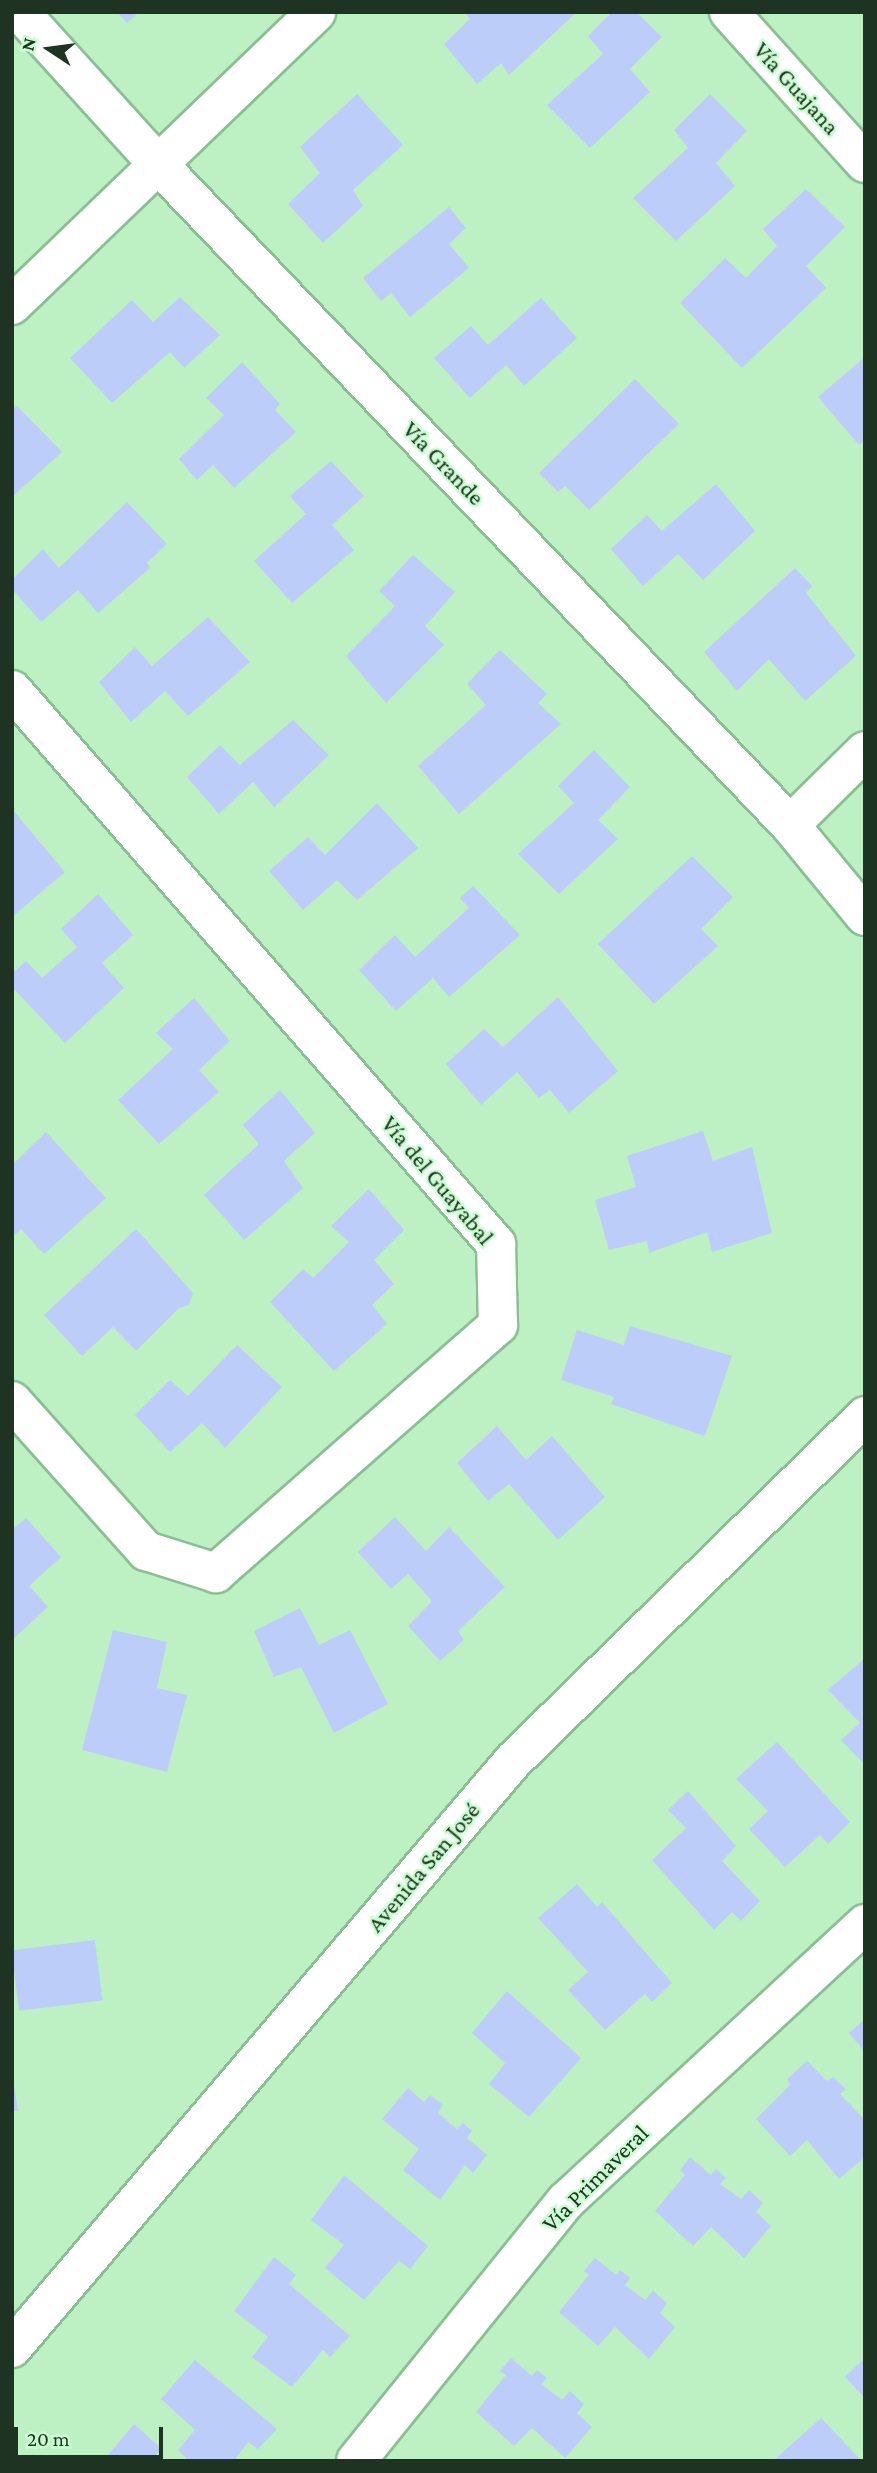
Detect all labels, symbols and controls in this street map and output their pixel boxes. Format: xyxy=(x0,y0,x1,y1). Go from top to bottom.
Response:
north arrow xyxy=(14,14,84,84)
text: N xyxy=(16,35,40,53)
street label: Vía Guajana xyxy=(748,36,846,140)
street label: Vía Grande xyxy=(397,415,491,511)
street label: Vía del Guayabal xyxy=(376,1110,500,1250)
street label: Avenida San José xyxy=(360,1796,486,1938)
street label: Vía Primaveral xyxy=(536,2119,654,2237)
scale bar xyxy=(18,2414,166,2458)
text: 20 m xyxy=(27,2427,70,2451)

